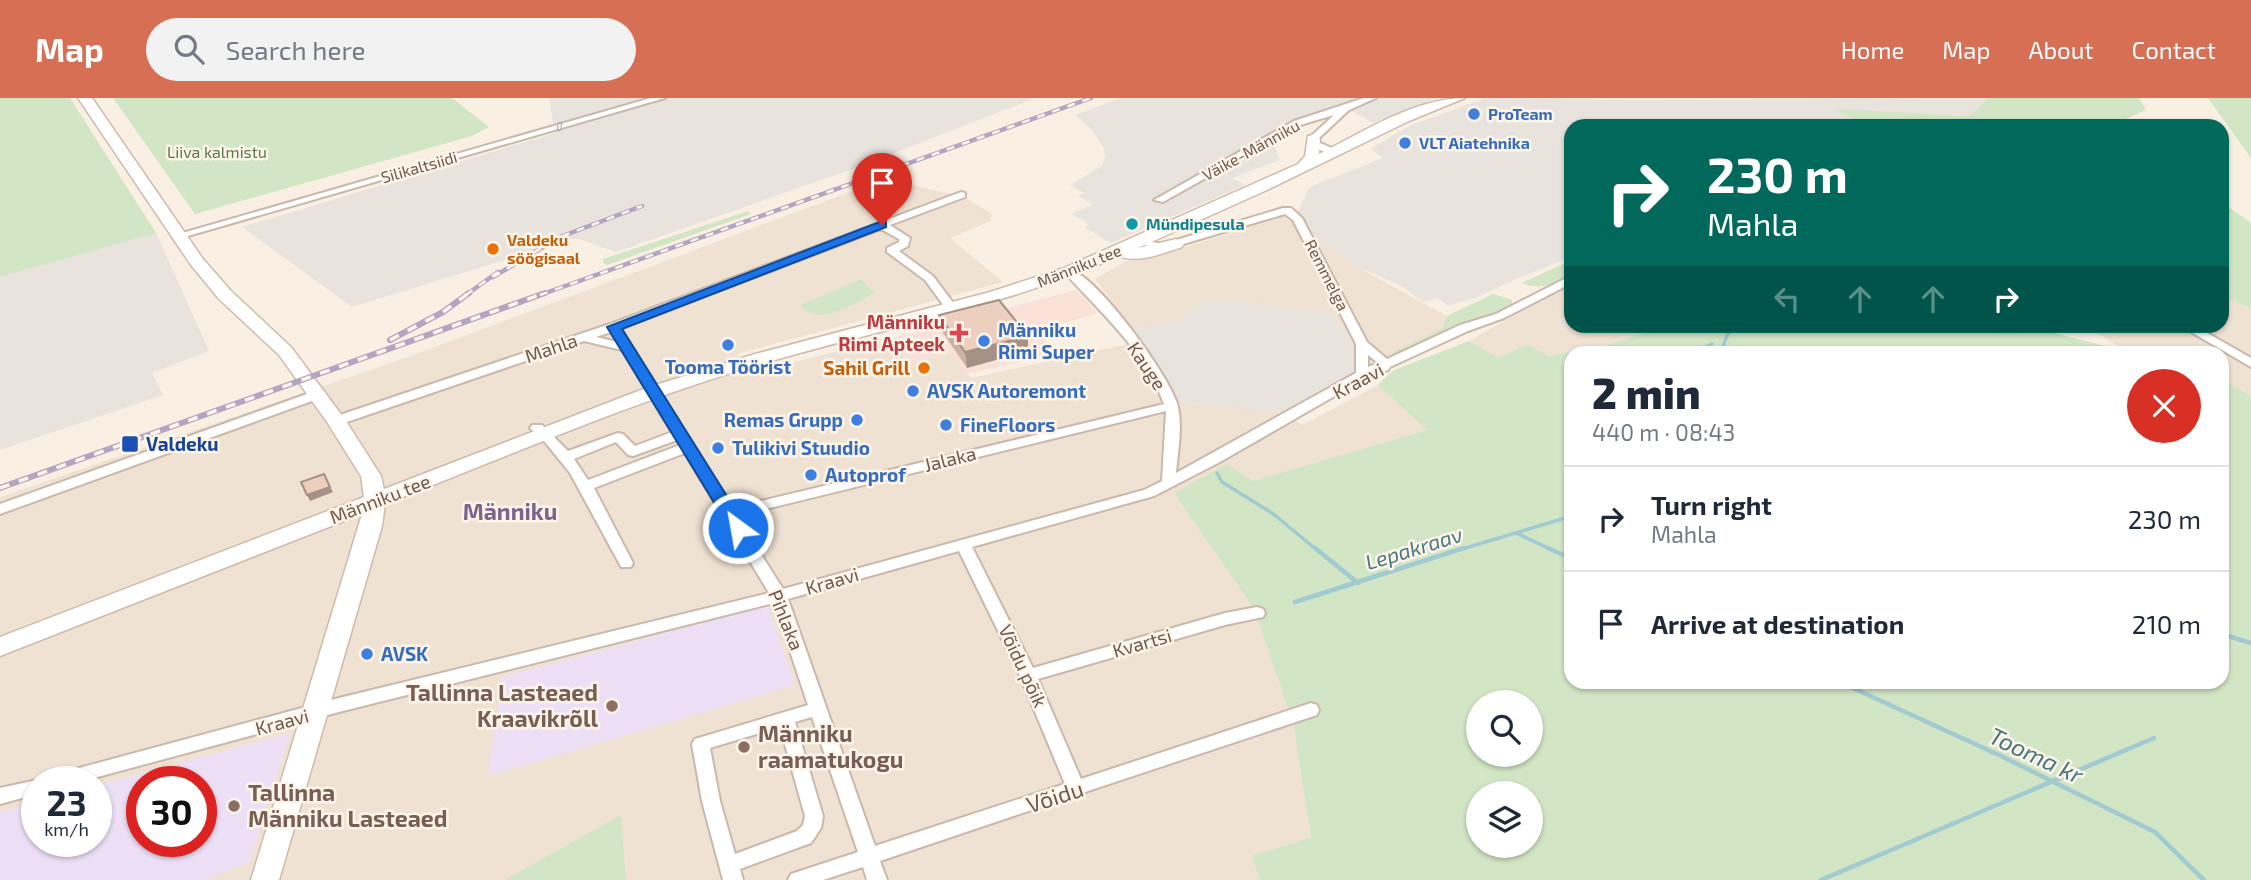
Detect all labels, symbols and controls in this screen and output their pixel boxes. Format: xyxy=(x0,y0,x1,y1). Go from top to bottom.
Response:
search box xyxy=(146,18,636,81)
text: Map xyxy=(35,29,104,69)
icon: search xyxy=(170,30,208,68)
text: Search here xyxy=(226,34,365,65)
text: Home xyxy=(1841,35,1904,64)
text: Map xyxy=(1942,35,1990,64)
text: About xyxy=(2028,35,2094,64)
text: Contact xyxy=(2132,35,2216,64)
place label: ProTeam xyxy=(1488,104,1553,123)
marker: ProTeam xyxy=(1466,106,1482,122)
street label: Väike-Männiku xyxy=(1199,115,1303,184)
place label: VLT Aiatehnika xyxy=(1419,133,1530,152)
marker: VLT Aiatehnika xyxy=(1397,135,1413,151)
park label: Liiva kalmistu xyxy=(167,142,267,161)
text: 230 m xyxy=(1707,144,1848,203)
street label: Silikaltsiidi xyxy=(378,147,459,186)
icon: right xyxy=(1592,147,1683,238)
pin xyxy=(852,153,912,225)
icon: arrive xyxy=(863,164,901,202)
text: Mahla xyxy=(1707,204,1798,242)
place label: Mündipesula xyxy=(1146,214,1245,233)
marker: Mündipesula xyxy=(1124,216,1140,232)
place label: Valdeku söögisaal xyxy=(507,230,581,267)
street label: Remmelga xyxy=(1301,236,1353,314)
street label: Männiku tee xyxy=(1034,240,1124,291)
marker: Valdeku söögisaal xyxy=(485,241,501,257)
icon: left xyxy=(1768,280,1806,318)
icon: ahead xyxy=(1841,280,1879,318)
icon: ahead xyxy=(1914,280,1952,318)
icon: right xyxy=(1987,280,2025,318)
place label: Männiku Rimi Apteek xyxy=(838,310,945,355)
place label: Männiku Rimi Super xyxy=(998,318,1094,363)
marker: Männiku Rimi Apteek xyxy=(951,325,967,341)
street label: Mahla xyxy=(521,328,580,367)
marker: Männiku Rimi Super xyxy=(976,333,992,349)
marker: Tooma Töörist xyxy=(720,337,736,353)
street label: Kauge xyxy=(1123,337,1172,394)
place label: Tooma Töörist xyxy=(665,355,791,378)
place label: Sahil Grill xyxy=(823,356,911,379)
street label: Kraavi xyxy=(1328,358,1387,404)
marker: Sahil Grill xyxy=(916,360,932,376)
text: 2 min xyxy=(1592,367,1701,417)
button: close xyxy=(2127,369,2201,443)
place label: AVSK Autoremont xyxy=(927,379,1086,402)
marker: AVSK Autoremont xyxy=(905,383,921,399)
place label: Remas Grupp xyxy=(724,408,843,431)
marker: Remas Grupp xyxy=(849,412,865,428)
place label: FineFloors xyxy=(960,413,1055,436)
marker: FineFloors xyxy=(938,417,954,433)
text: 440 m · 08:43 xyxy=(1592,418,1735,446)
place label: Valdeku xyxy=(146,432,219,455)
marker: Valdeku xyxy=(120,434,140,454)
place label: Tulikivi Stuudio xyxy=(732,436,870,459)
marker: Tulikivi Stuudio xyxy=(710,440,726,456)
street label: Jalaka xyxy=(921,441,978,476)
place label: Autoprof xyxy=(825,463,907,486)
marker: Autoprof xyxy=(803,467,819,483)
street label: Männiku tee xyxy=(326,469,433,528)
text: Turn right xyxy=(1651,489,1772,520)
position arrow xyxy=(701,491,775,565)
district label: Männiku xyxy=(463,497,557,525)
icon: right xyxy=(1592,500,1630,538)
text: 230 m xyxy=(2128,503,2201,534)
text: Mahla xyxy=(1651,520,1717,548)
water label: Lepakraav xyxy=(1362,521,1465,574)
street label: Kraavi xyxy=(802,562,861,599)
street label: Pihlaka xyxy=(764,586,809,653)
icon: arrive xyxy=(1592,605,1630,643)
text: Arrive at destination xyxy=(1651,608,1904,639)
text: 210 m xyxy=(2132,608,2201,639)
street label: Võidu põik xyxy=(994,621,1053,711)
street label: Kvartsi xyxy=(1110,623,1174,662)
place label: AVSK xyxy=(381,642,428,665)
marker: AVSK xyxy=(359,646,375,662)
place label: Tallinna Lasteaed Kraavikrõll xyxy=(406,678,598,732)
map controls xyxy=(1466,690,1543,858)
button: search xyxy=(1466,690,1543,767)
marker: Tallinna Lasteaed Kraavikrõll xyxy=(604,698,620,714)
street label: Kraavi xyxy=(253,703,311,740)
place label: Männiku raamatukogu xyxy=(758,719,903,773)
water label: Tooma kr xyxy=(1985,720,2089,789)
marker: Männiku raamatukogu xyxy=(736,739,752,755)
speed limit sign: 30 xyxy=(126,766,217,857)
street label: Võidu xyxy=(1023,774,1087,818)
place label: Tallinna Männiku Lasteaed xyxy=(248,778,447,832)
text: 23 xyxy=(46,781,87,823)
button: layers xyxy=(1466,781,1543,858)
marker: Tallinna Männiku Lasteaed xyxy=(226,798,242,814)
text: km/h xyxy=(44,818,89,840)

